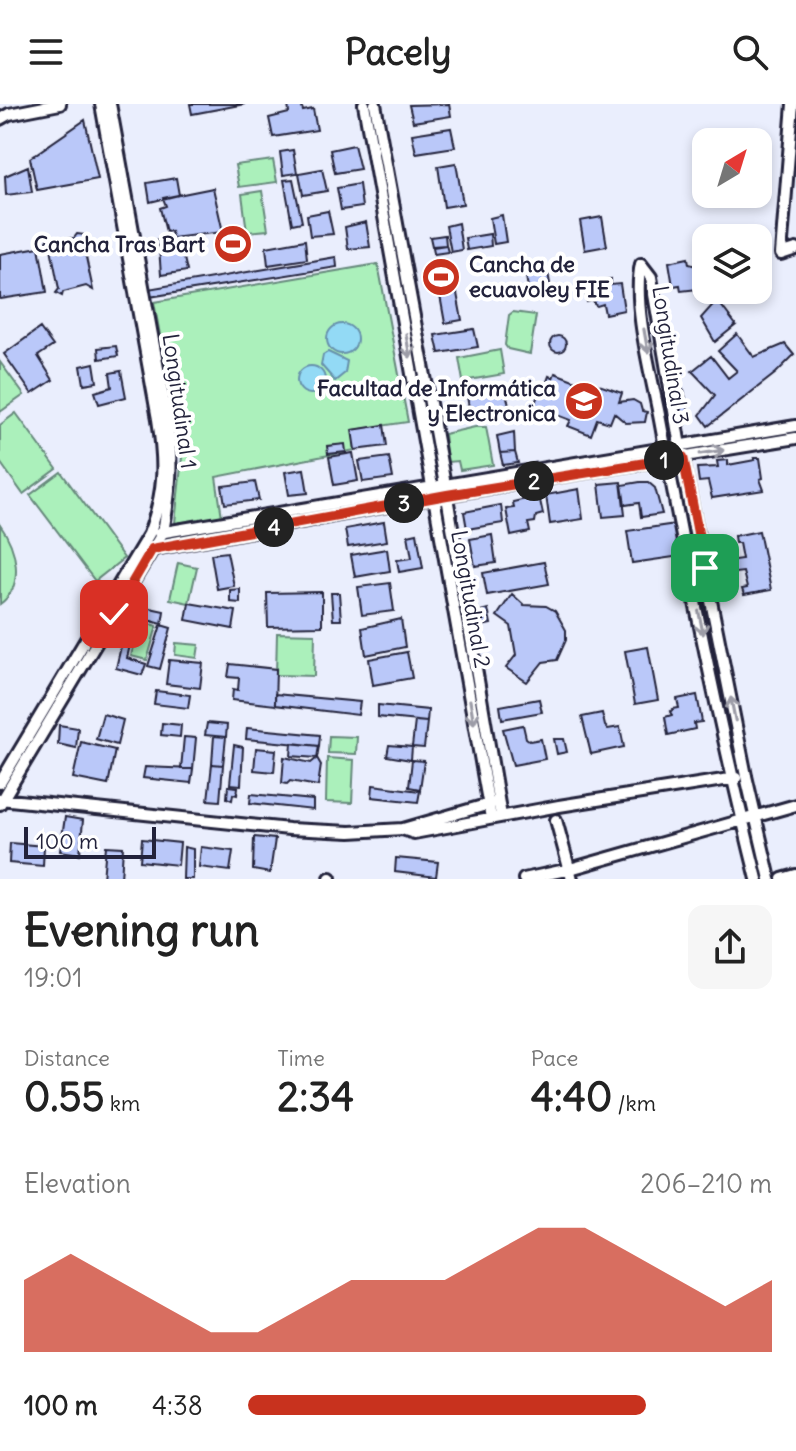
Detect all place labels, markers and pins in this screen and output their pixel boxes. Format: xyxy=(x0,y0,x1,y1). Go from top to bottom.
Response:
sports icon: Cancha Tras Bart xyxy=(212,223,254,265)
place label: Cancha Tras Bart xyxy=(34,230,206,258)
place label: Cancha de ecuavoley FIE xyxy=(469,250,610,303)
sports icon: Cancha de ecuavoley FIE xyxy=(420,256,462,298)
place label: Facultad de Informática y Electronica xyxy=(317,374,556,427)
school or university icon: Facultad de Informática y Electronica xyxy=(563,380,605,422)
pin: 1 xyxy=(644,440,684,480)
pin: 2 xyxy=(514,461,554,501)
pin: 3 xyxy=(384,483,424,523)
pin: 4 xyxy=(254,507,294,547)
pin xyxy=(671,534,739,602)
pin xyxy=(80,580,148,648)

